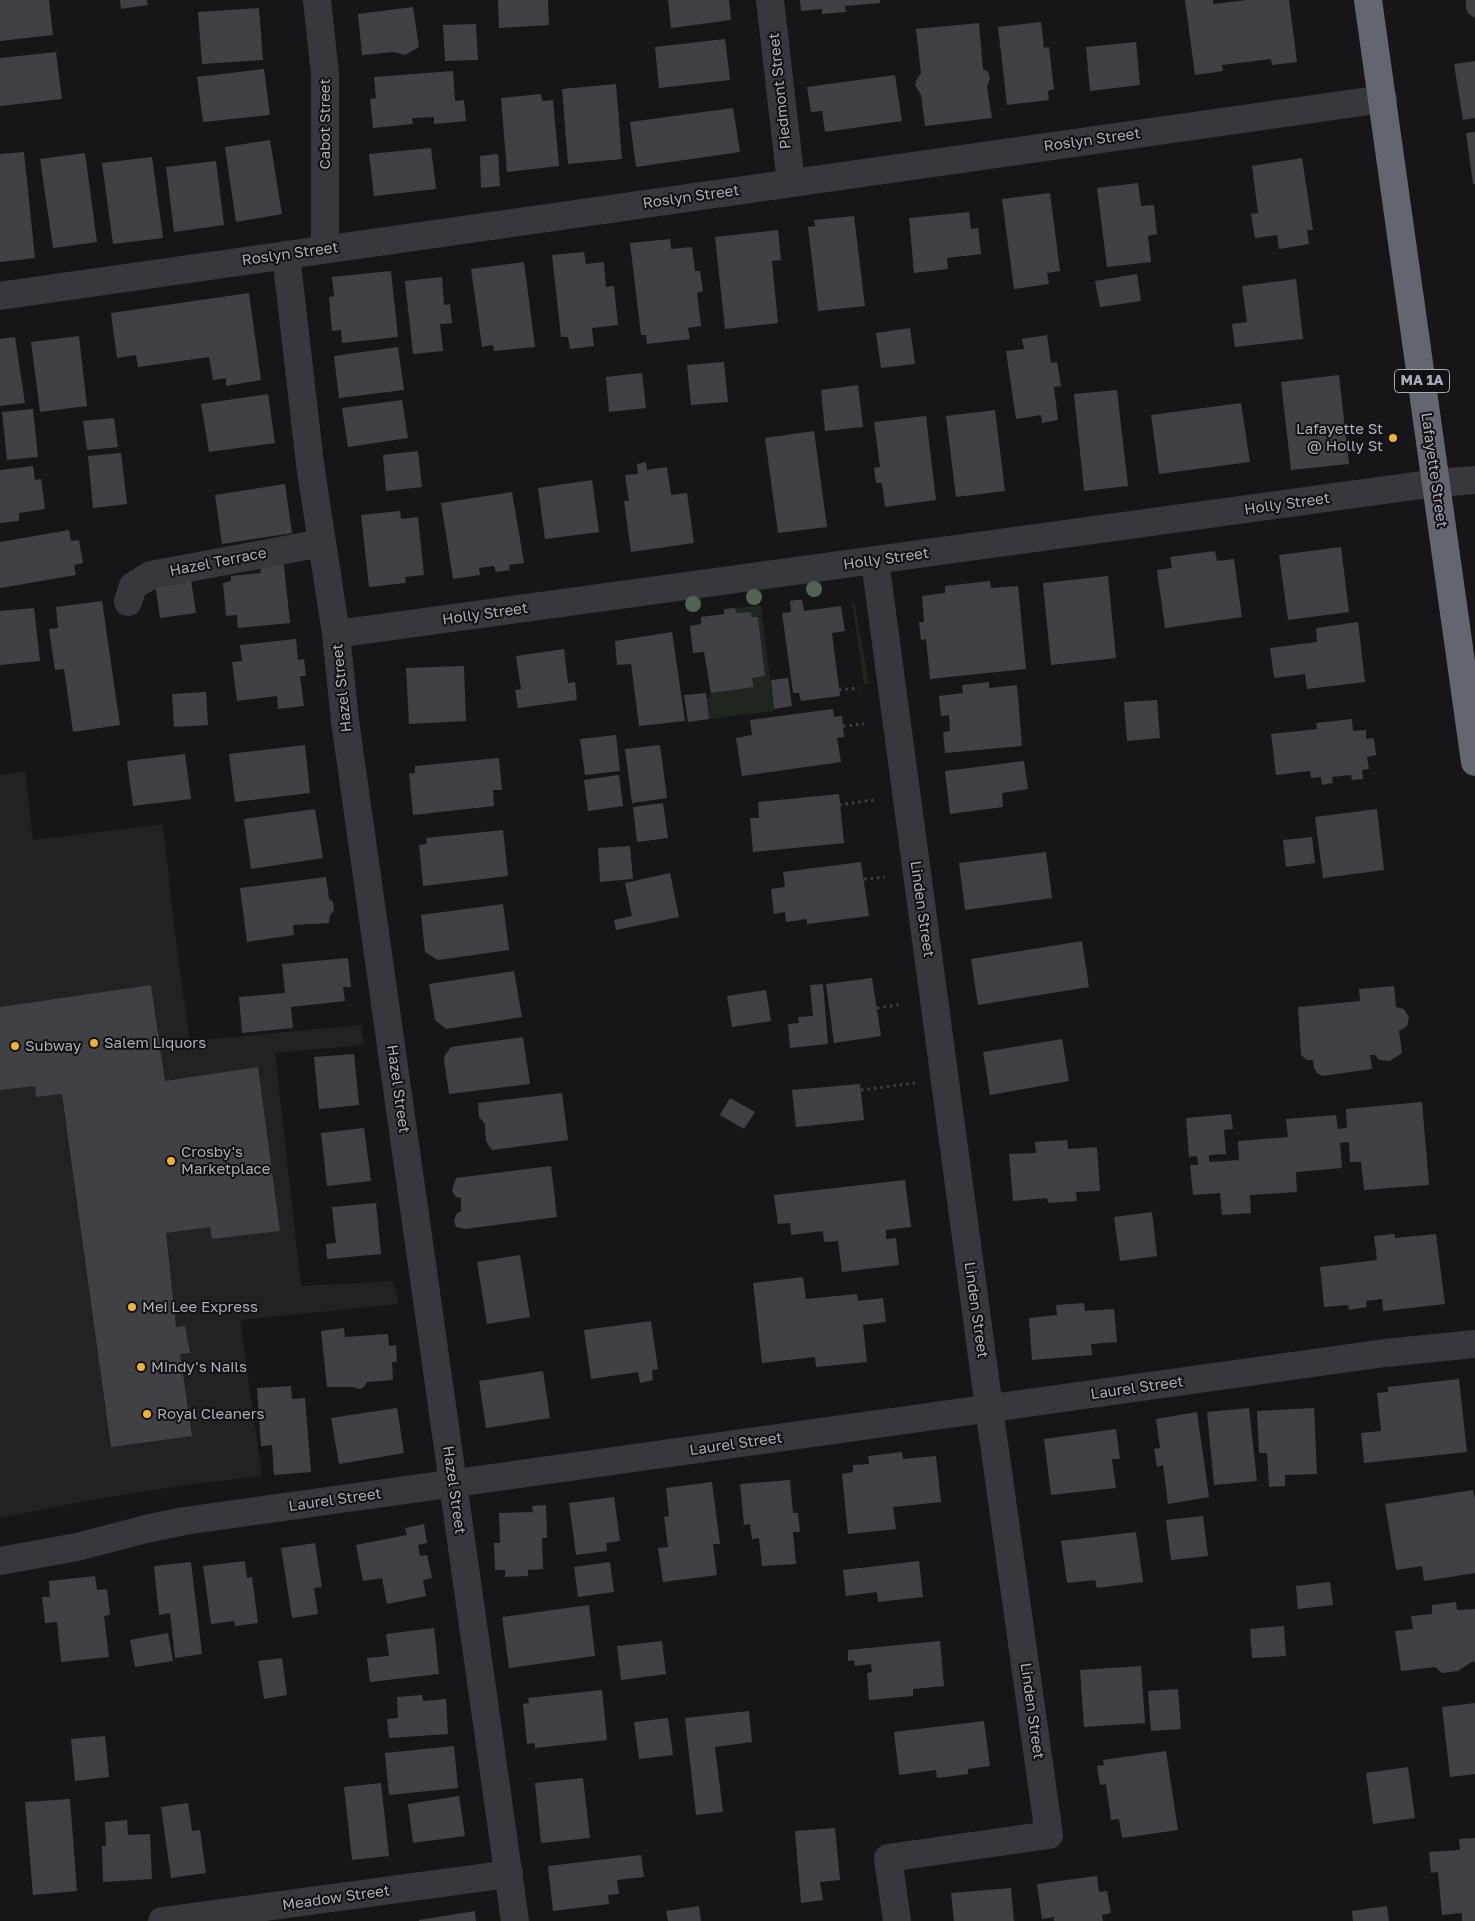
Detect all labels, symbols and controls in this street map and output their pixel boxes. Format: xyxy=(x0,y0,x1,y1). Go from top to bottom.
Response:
street label: Piedmont Street xyxy=(765,32,795,150)
street label: Cabot Street xyxy=(316,78,334,170)
street label: Roslyn Street xyxy=(1043,124,1141,156)
street label: Roslyn Street xyxy=(642,181,740,213)
street label: Roslyn Street xyxy=(241,238,339,270)
road number: MA 1A xyxy=(1394,370,1450,392)
street label: Lafayette Street xyxy=(1417,411,1451,529)
place label: Lafayette St @ Holly St xyxy=(1296,420,1383,455)
marker: Lafayette St @ Holly St xyxy=(1387,432,1399,444)
street label: Holly Street xyxy=(1243,489,1331,519)
street label: Hazel Terrace xyxy=(168,544,268,580)
street label: Holly Street xyxy=(842,544,930,574)
street label: Holly Street xyxy=(441,599,529,629)
street label: Hazel Street xyxy=(328,643,356,733)
street label: Linden Street xyxy=(906,860,938,958)
place label: Salem Liquors xyxy=(104,1034,206,1052)
place label: Subway xyxy=(25,1037,81,1055)
marker: Salem Liquors xyxy=(88,1037,100,1049)
marker: Subway xyxy=(9,1040,21,1052)
street label: Hazel Street xyxy=(383,1044,413,1134)
place label: Crosby's Marketplace xyxy=(181,1143,270,1178)
marker: Crosby's Marketplace xyxy=(165,1155,177,1167)
street label: Linden Street xyxy=(960,1261,992,1359)
place label: Mei Lee Express xyxy=(142,1298,258,1316)
marker: Mei Lee Express xyxy=(126,1301,138,1313)
place label: Mindy's Nails xyxy=(151,1358,247,1376)
marker: Mindy's Nails xyxy=(135,1361,147,1373)
street label: Laurel Street xyxy=(1089,1373,1185,1403)
place label: Royal Cleaners xyxy=(157,1405,264,1423)
marker: Royal Cleaners xyxy=(141,1408,153,1420)
street label: Laurel Street xyxy=(688,1429,784,1459)
street label: Hazel Street xyxy=(439,1445,469,1535)
street label: Laurel Street xyxy=(287,1485,383,1515)
street label: Linden Street xyxy=(1016,1662,1048,1760)
street label: Meadow Street xyxy=(281,1882,391,1914)

